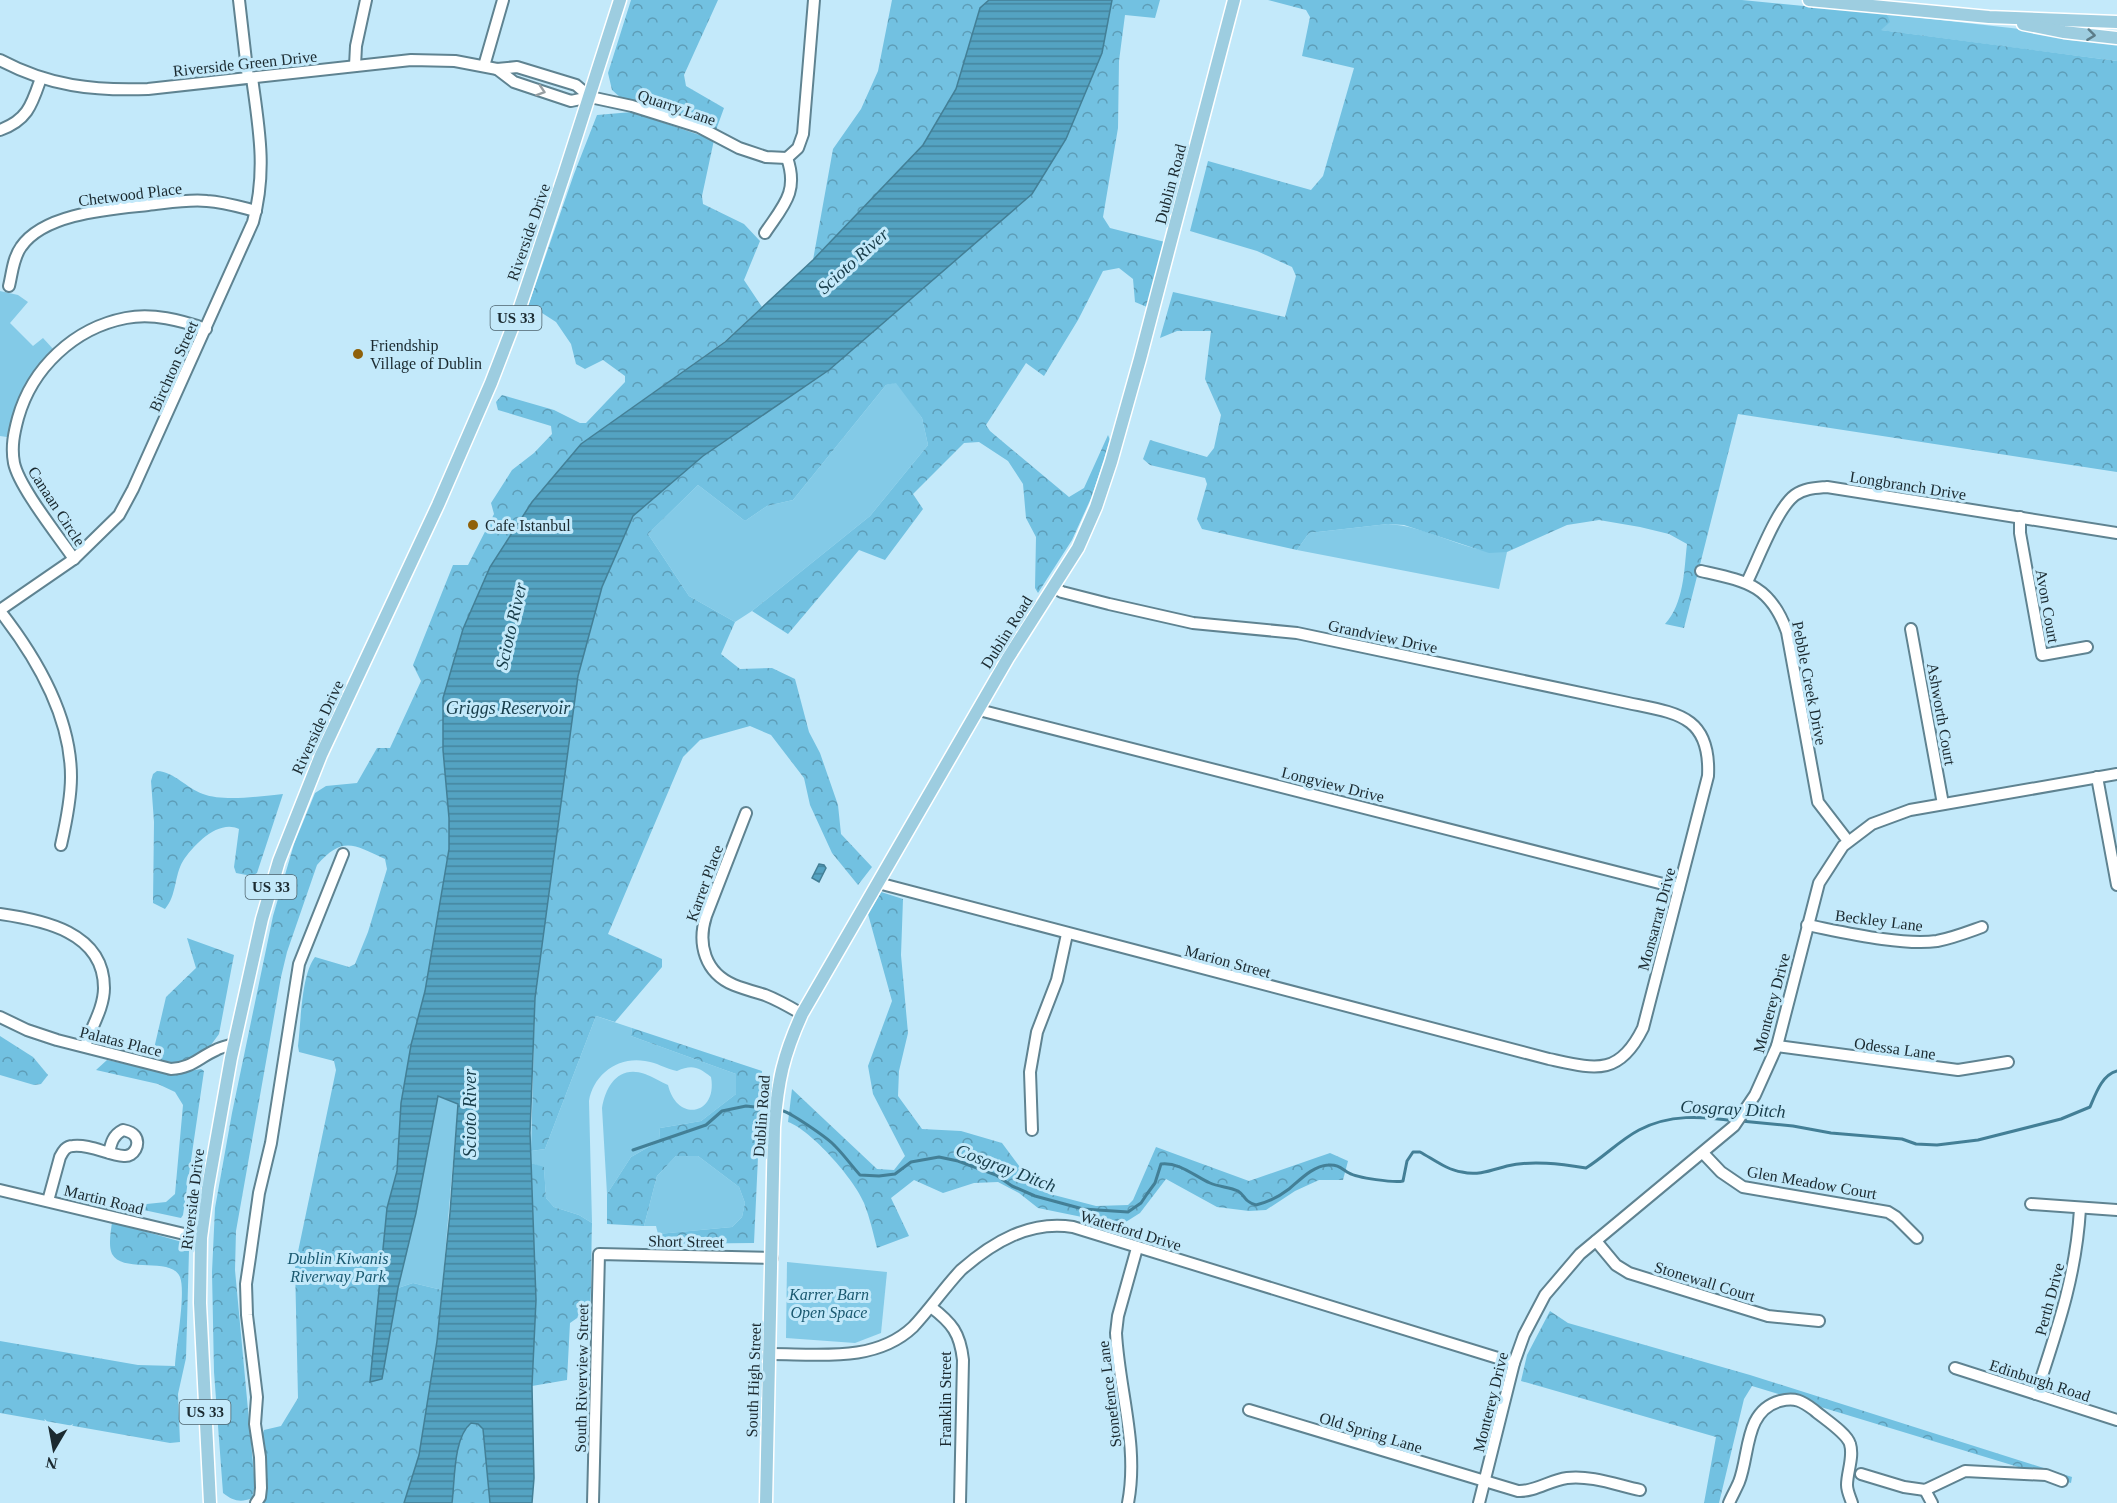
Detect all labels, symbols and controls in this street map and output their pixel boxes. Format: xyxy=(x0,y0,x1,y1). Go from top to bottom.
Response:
one-way arrow xyxy=(2086,29,2095,41)
street label: Riverside Green Drive xyxy=(172,47,318,80)
one-way arrow xyxy=(535,84,546,97)
street label: Quarry Lane xyxy=(635,86,718,130)
street label: Dublin Road xyxy=(1152,142,1189,226)
street label: Chetwood Place xyxy=(77,180,183,209)
street label: Riverside Drive xyxy=(504,181,553,283)
water label: Scioto River xyxy=(813,223,893,298)
road number: US 33 xyxy=(490,306,542,330)
street label: Birchton Street xyxy=(146,318,201,414)
place label: Friendship Village of Dublin xyxy=(370,337,482,373)
marker: Friendship Village of Dublin xyxy=(351,347,365,361)
street label: Canaan Circle xyxy=(25,463,89,549)
street label: Longbranch Drive xyxy=(1848,468,1967,504)
place label: Cafe Istanbul xyxy=(485,517,571,534)
marker: Cafe Istanbul xyxy=(466,518,480,532)
street label: Avon Court xyxy=(2033,568,2062,645)
water label: Scioto River xyxy=(491,580,531,671)
street label: Dublin Road xyxy=(977,593,1035,672)
street label: Grandview Drive xyxy=(1327,617,1439,656)
street label: Pebble Creek Drive xyxy=(1789,620,1830,747)
street label: Ashworth Court xyxy=(1924,662,1959,767)
street label: Riverside Drive xyxy=(288,678,347,777)
water label: Griggs Reservoir xyxy=(446,698,571,718)
street label: Longview Drive xyxy=(1279,763,1386,806)
street label: Karrer Place xyxy=(683,842,726,924)
street label: Monsarrat Drive xyxy=(1635,866,1678,973)
road number: US 33 xyxy=(246,875,296,899)
street label: Beckley Lane xyxy=(1834,907,1924,935)
street label: Marion Street xyxy=(1183,942,1273,981)
street label: Monterey Drive xyxy=(1750,951,1794,1055)
street label: Palatas Place xyxy=(78,1023,164,1060)
street label: Odessa Lane xyxy=(1853,1034,1937,1063)
water label: Scioto River xyxy=(460,1068,480,1157)
street label: Dublin Road xyxy=(750,1074,773,1158)
water label: Cosgray Ditch xyxy=(1680,1096,1786,1122)
water label: Cosgray Ditch xyxy=(953,1140,1059,1196)
street label: Riverside Drive xyxy=(178,1148,207,1251)
street label: Glen Meadow Court xyxy=(1746,1163,1879,1202)
street label: Martin Road xyxy=(62,1181,145,1218)
street label: Waterford Drive xyxy=(1078,1207,1183,1254)
street label: Short Street xyxy=(648,1232,725,1251)
park label: Dublin Kiwanis Riverway Park xyxy=(287,1250,388,1286)
street label: Stonewall Court xyxy=(1652,1258,1758,1305)
street label: Perth Drive xyxy=(2032,1261,2067,1337)
park label: Karrer Barn Open Space xyxy=(788,1286,869,1322)
street label: South Riverview Street xyxy=(572,1303,591,1453)
street label: South High Street xyxy=(743,1322,765,1438)
street label: Stonefence Lane xyxy=(1095,1340,1124,1448)
street label: Monterey Drive xyxy=(1470,1350,1512,1454)
street label: Franklin Street xyxy=(937,1351,954,1447)
street label: Edinburgh Road xyxy=(1987,1356,2092,1406)
road number: US 33 xyxy=(180,1400,230,1424)
street label: Old Spring Lane xyxy=(1317,1409,1424,1457)
north arrow xyxy=(24,1419,84,1479)
text: N xyxy=(44,1454,59,1473)

